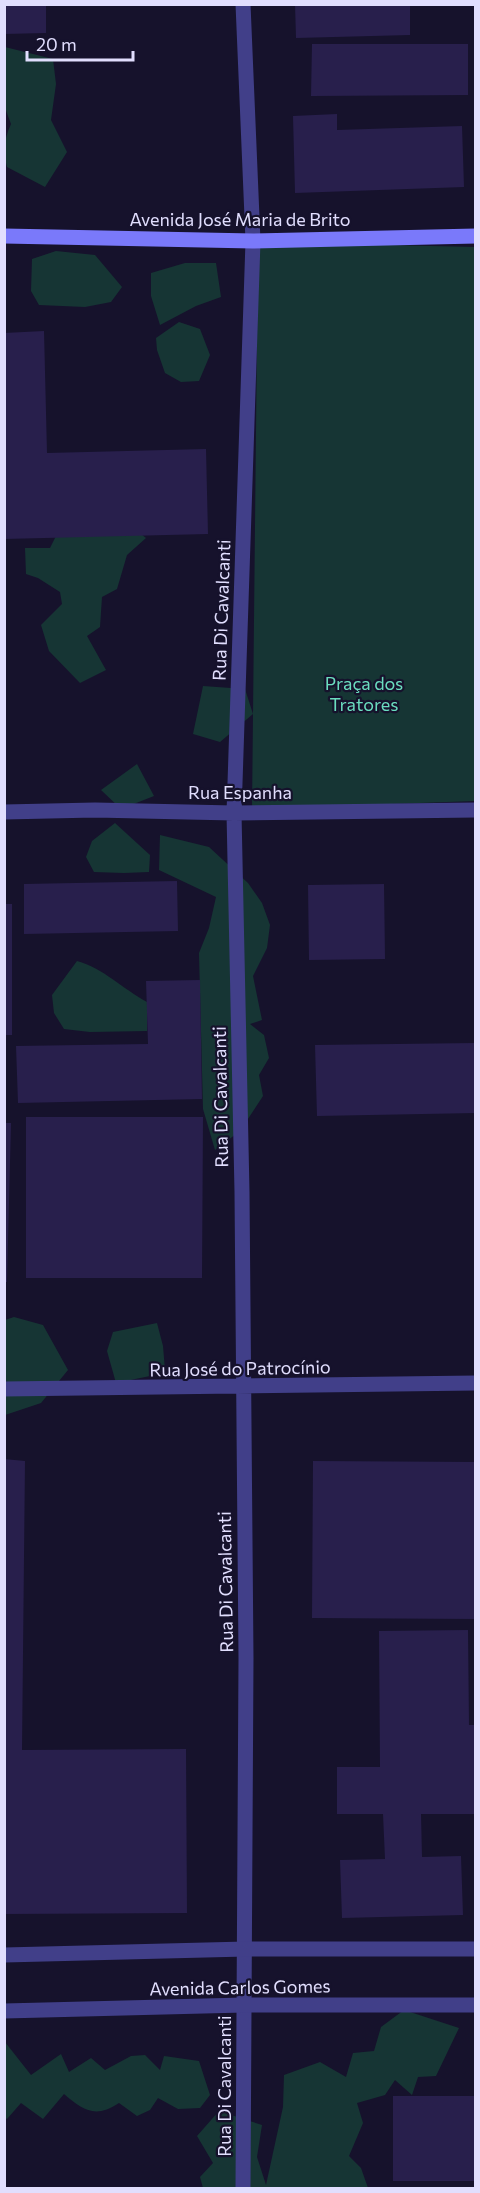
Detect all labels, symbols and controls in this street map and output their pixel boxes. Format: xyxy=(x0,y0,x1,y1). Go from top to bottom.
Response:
scale bar xyxy=(27,24,134,62)
text: 20 m xyxy=(36,33,77,55)
street label: Avenida José Maria de Brito xyxy=(129,208,351,230)
street label: Rua Di Cavalcanti xyxy=(208,539,234,681)
park label: Praça dos Tratores xyxy=(325,672,403,715)
street label: Rua Espanha xyxy=(188,781,292,803)
street label: Rua Di Cavalcanti xyxy=(208,1026,232,1168)
street label: Rua José do Patrocínio xyxy=(149,1355,331,1381)
street label: Rua Di Cavalcanti xyxy=(213,1511,237,1653)
street label: Avenida Carlos Gomes xyxy=(149,1974,331,2000)
street label: Rua Di Cavalcanti xyxy=(213,2015,235,2157)

